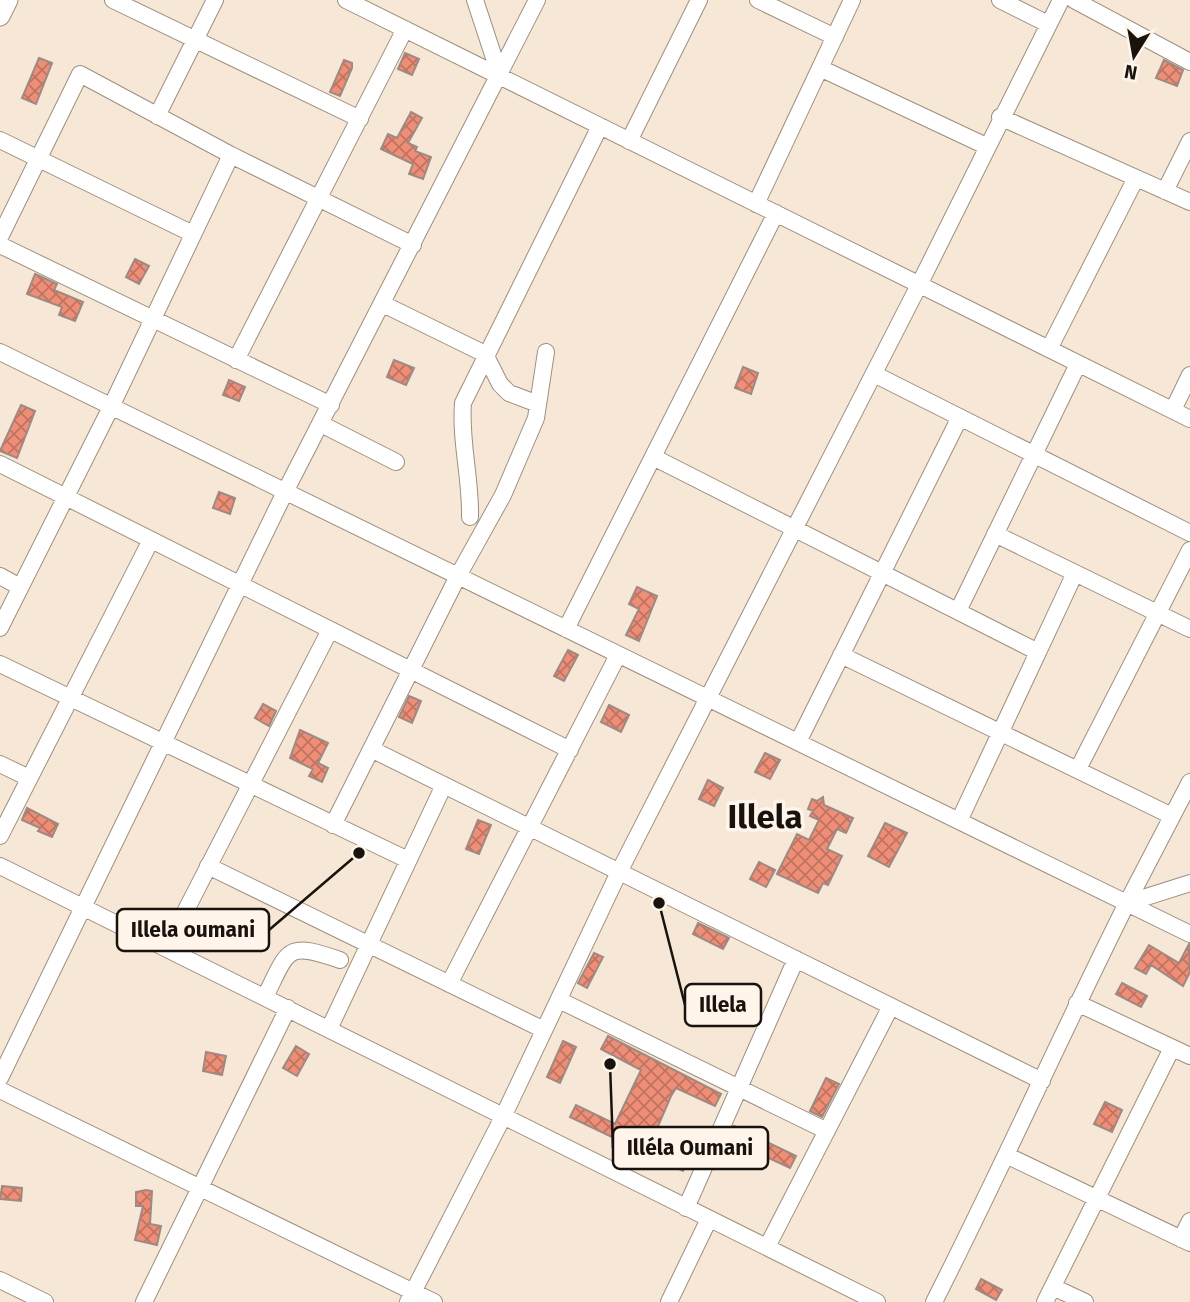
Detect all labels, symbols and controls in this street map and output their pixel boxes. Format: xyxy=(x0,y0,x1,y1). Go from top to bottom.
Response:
north arrow xyxy=(1099,21,1169,91)
text: N xyxy=(1122,60,1139,85)
district label: Illela xyxy=(727,797,803,837)
callout: Illela oumani xyxy=(117,909,269,951)
text: Illela oumani xyxy=(131,917,255,943)
callout: Illela xyxy=(685,984,761,1026)
text: Illela xyxy=(699,992,747,1018)
callout: Illéla Oumani xyxy=(613,1127,768,1169)
text: Illéla Oumani xyxy=(627,1135,753,1161)

